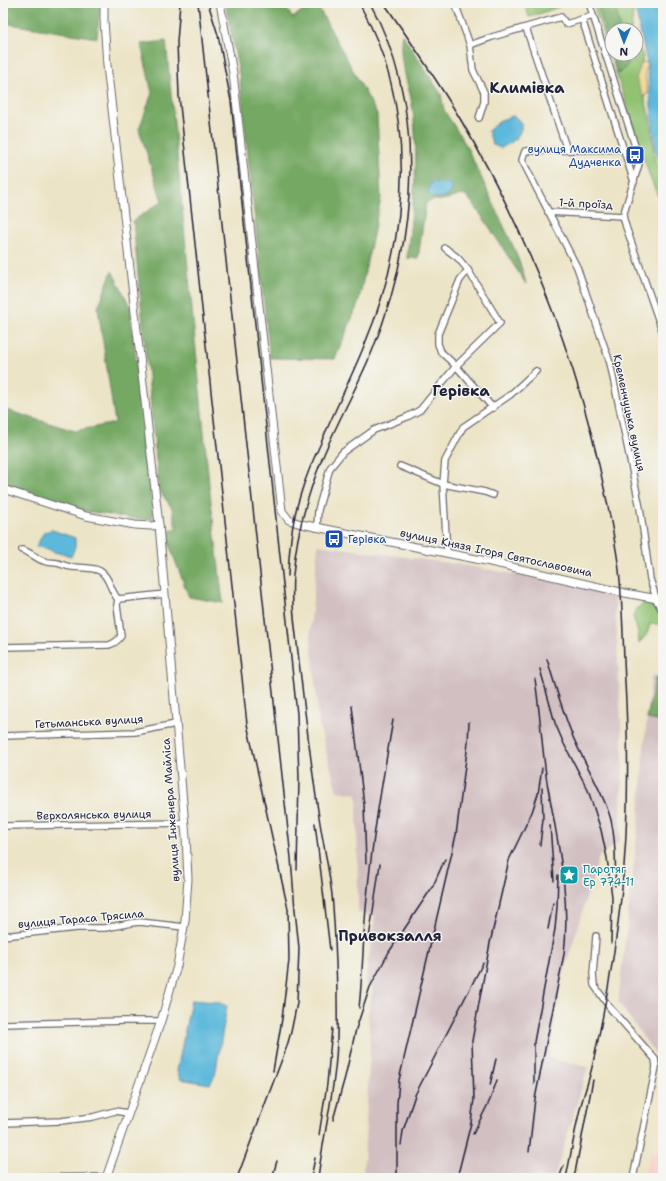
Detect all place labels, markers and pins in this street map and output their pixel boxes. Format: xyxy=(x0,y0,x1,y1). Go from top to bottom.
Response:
place label: вулиця Максима Дудченка xyxy=(528,142,621,170)
bus stop icon: вулиця Максима Дудченка xyxy=(624,144,646,166)
bus stop icon: Герівка xyxy=(323,528,345,550)
place label: Герівка xyxy=(348,532,386,547)
place label: Паротяг Ер 774-11 xyxy=(583,862,634,890)
place icon: Паротяг Ер 774-11 xyxy=(558,864,580,886)

